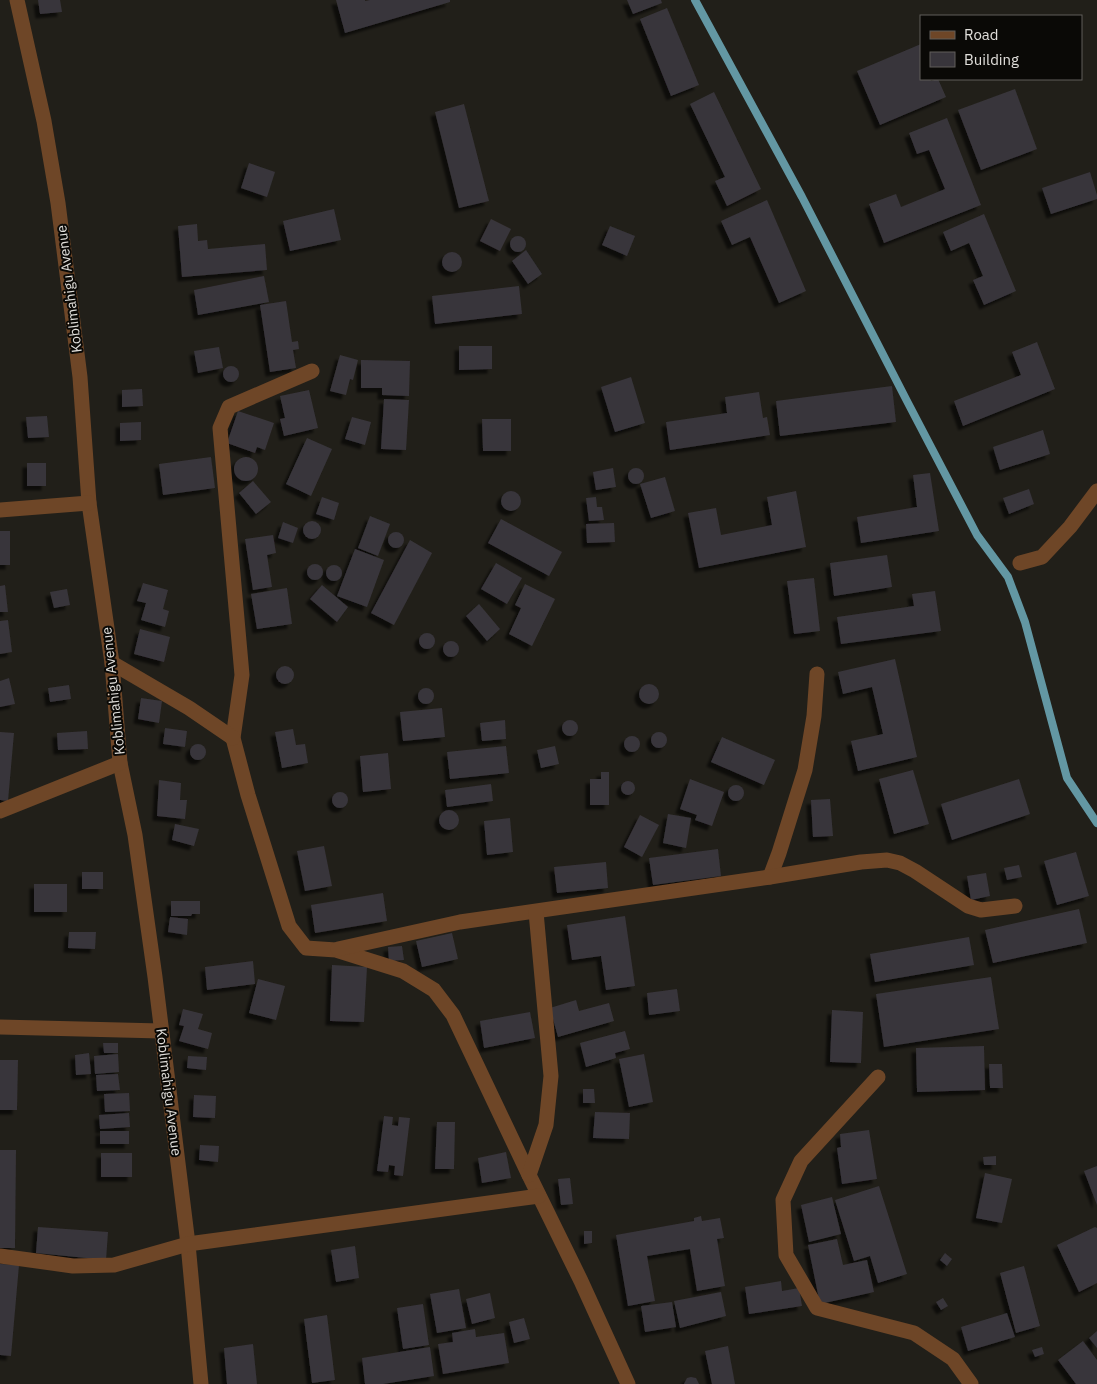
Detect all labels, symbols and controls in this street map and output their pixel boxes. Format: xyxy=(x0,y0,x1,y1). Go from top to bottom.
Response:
legend xyxy=(920,15,1082,80)
text: Road xyxy=(964,25,999,44)
text: Building xyxy=(964,50,1019,69)
street label: Koblimahigu Avenue xyxy=(52,224,86,354)
street label: Koblimahigu Avenue xyxy=(97,626,129,756)
street label: Koblimahigu Avenue xyxy=(152,1027,186,1157)

